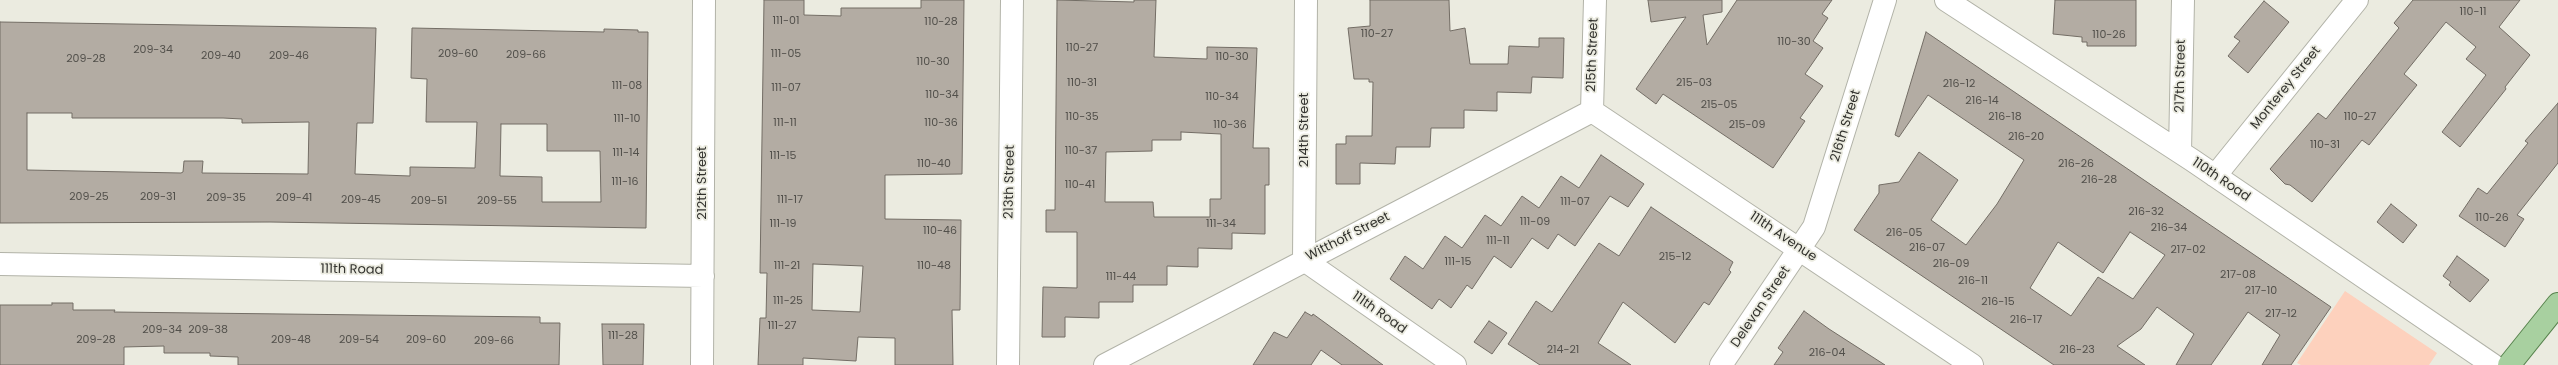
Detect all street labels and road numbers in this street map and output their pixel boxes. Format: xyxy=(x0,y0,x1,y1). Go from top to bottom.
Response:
street label: 215th Street xyxy=(1584,18,1602,92)
street label: 217th Street xyxy=(2173,39,2189,113)
street label: Monterey Street xyxy=(2248,43,2324,133)
street label: 216th Street xyxy=(1828,88,1864,164)
street label: 214th Street xyxy=(1297,93,1313,167)
street label: 213th Street xyxy=(1002,145,1018,219)
street label: 212th Street xyxy=(695,146,711,220)
street label: 110th Road xyxy=(2189,155,2253,205)
street label: Witthoff Street xyxy=(1303,209,1393,265)
street label: 111th Avenue xyxy=(1746,209,1820,265)
street label: 111th Road xyxy=(320,262,384,278)
street label: Delevan Street xyxy=(1728,263,1794,351)
street label: 111th Road xyxy=(1349,289,1409,337)

